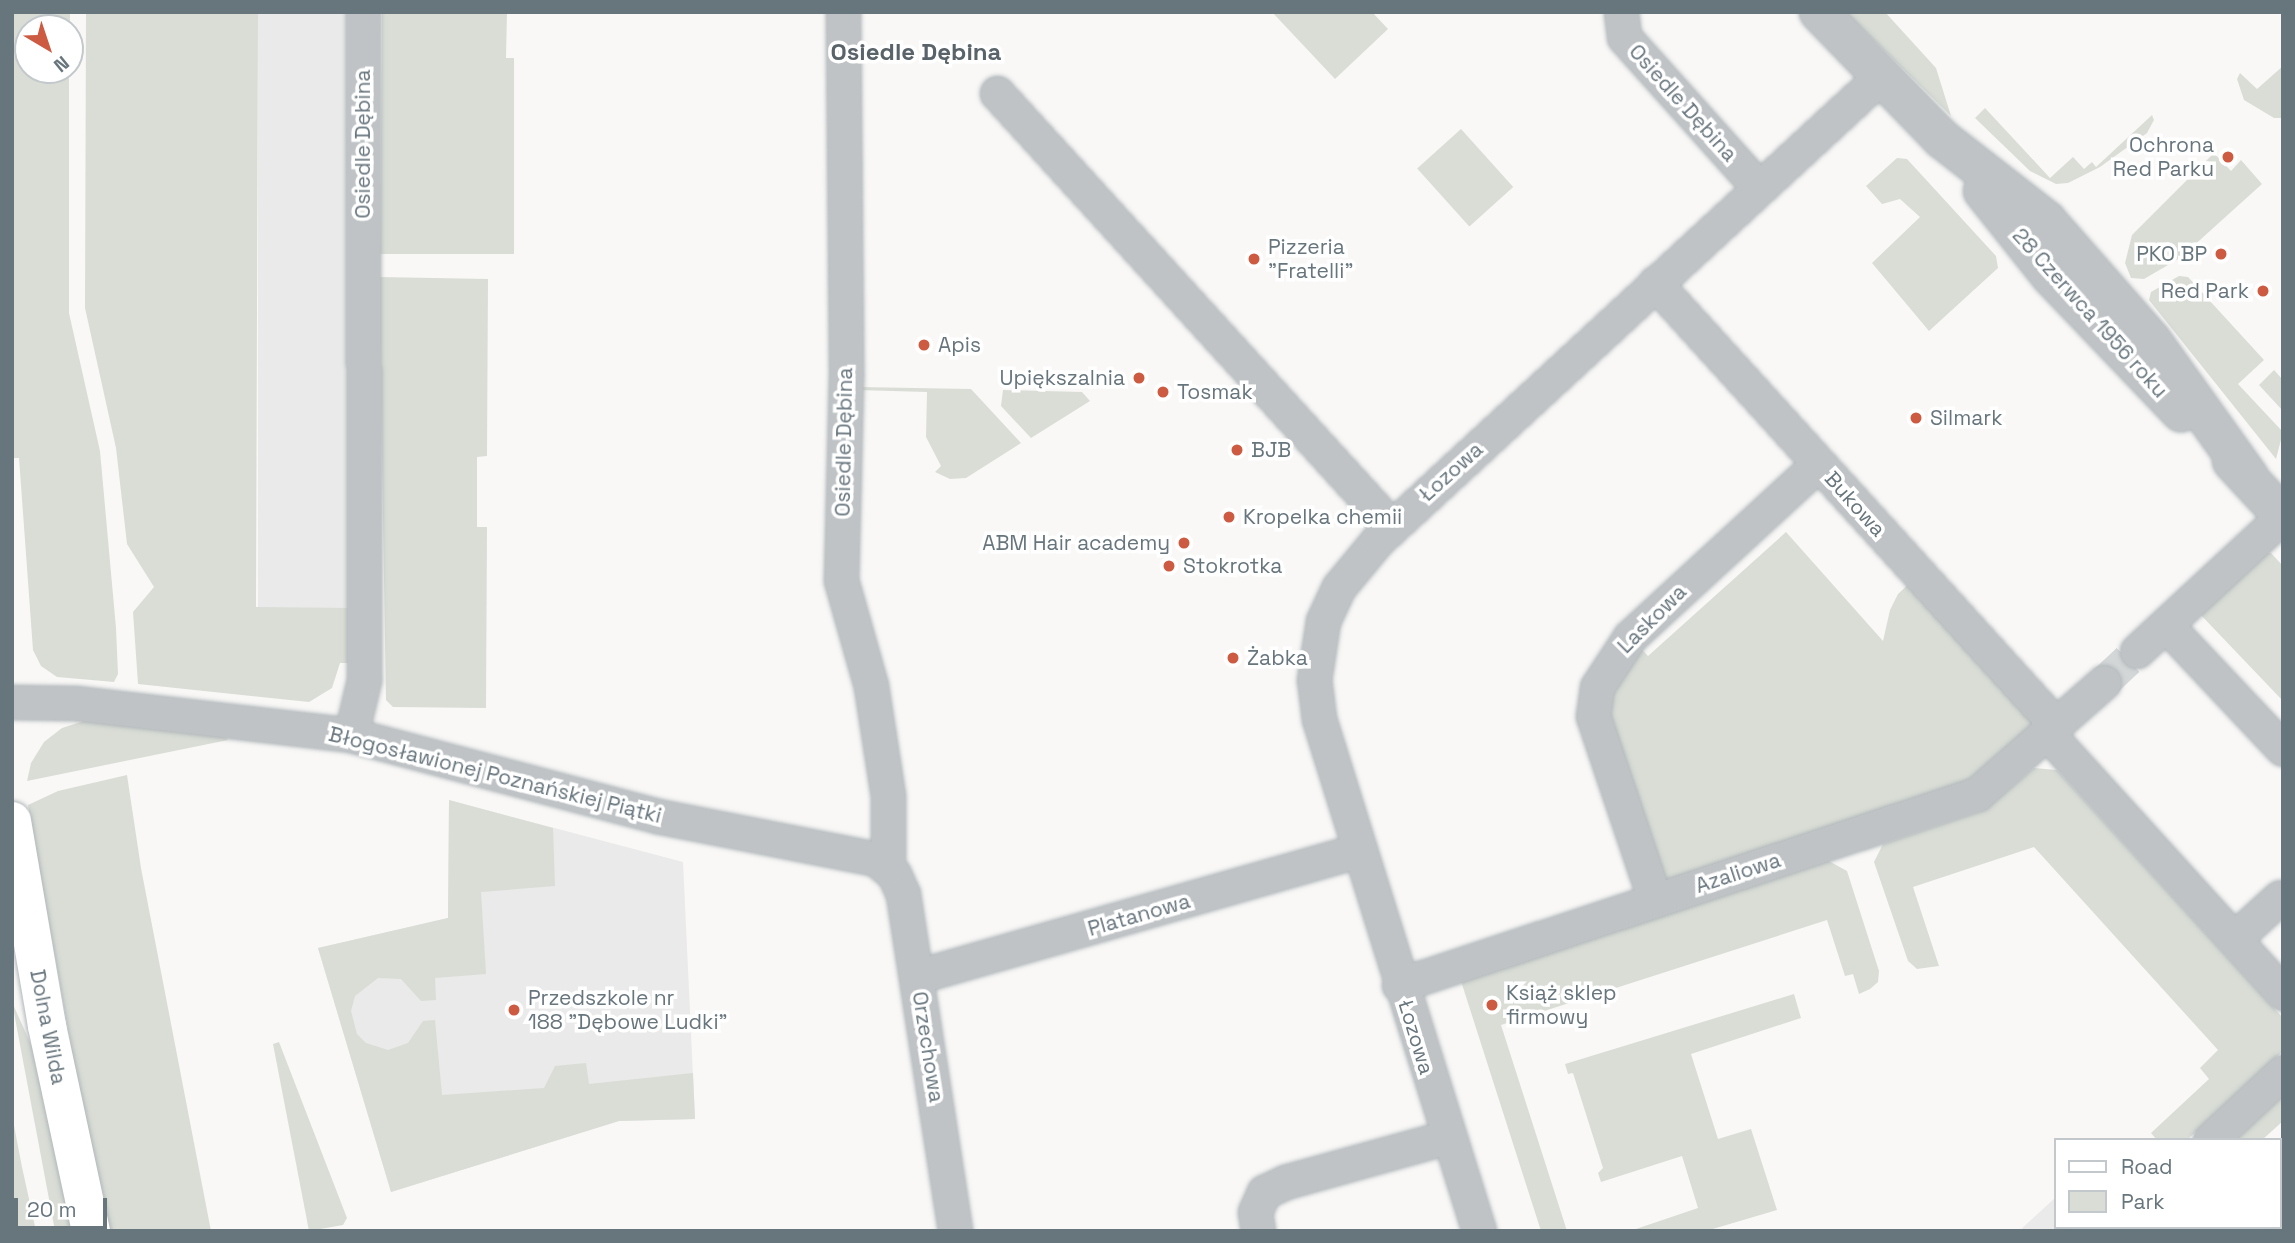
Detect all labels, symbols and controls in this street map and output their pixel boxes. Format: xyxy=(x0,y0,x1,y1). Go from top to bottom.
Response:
north arrow xyxy=(14,14,84,84)
district label: Osiedle Dębina xyxy=(831,38,1001,66)
street label: Osiedle Dębina xyxy=(1624,39,1742,167)
text: N xyxy=(48,50,74,78)
street label: Osiedle Dębina xyxy=(350,69,376,219)
place label: Ochrona Red Parku xyxy=(2113,132,2214,182)
marker: Ochrona Red Parku xyxy=(2220,149,2236,165)
street label: 28 Czerwca 1956 roku xyxy=(2007,223,2173,403)
place label: Pizzeria "Fratelli" xyxy=(1268,234,1353,284)
place label: PKO BP xyxy=(2136,241,2207,267)
marker: PKO BP xyxy=(2213,246,2229,262)
marker: Pizzeria "Fratelli" xyxy=(1246,251,1262,267)
place label: Red Park xyxy=(2161,278,2249,304)
marker: Red Park xyxy=(2255,283,2271,299)
place label: Apis xyxy=(938,332,981,358)
marker: Apis xyxy=(916,337,932,353)
place label: Upiększalnia xyxy=(1000,365,1125,391)
street label: Osiedle Dębina xyxy=(830,367,858,517)
marker: Upiększalnia xyxy=(1131,370,1147,386)
place label: Tosmak xyxy=(1177,379,1253,405)
marker: Tosmak xyxy=(1155,384,1171,400)
place label: Silmark xyxy=(1930,405,2003,431)
marker: Silmark xyxy=(1908,410,1924,426)
place label: BJB xyxy=(1251,437,1291,463)
street label: Łozowa xyxy=(1414,437,1488,507)
marker: BJB xyxy=(1229,442,1245,458)
street label: Bukowa xyxy=(1819,466,1891,542)
place label: Kropelka chemii xyxy=(1243,504,1402,530)
marker: Kropelka chemii xyxy=(1221,509,1237,525)
place label: ABM Hair academy xyxy=(982,530,1170,556)
marker: ABM Hair academy xyxy=(1176,535,1192,551)
place label: Stokrotka xyxy=(1183,553,1282,579)
marker: Stokrotka xyxy=(1161,558,1177,574)
street label: Laskowa xyxy=(1612,579,1692,659)
place label: Żabka xyxy=(1247,645,1308,671)
marker: Żabka xyxy=(1225,650,1241,666)
street label: Błogosławionej Poznańskiej Piątki xyxy=(326,721,664,829)
street label: Azaliowa xyxy=(1692,847,1784,899)
street label: Platanowa xyxy=(1085,888,1193,942)
street label: Dolna Wilda xyxy=(25,967,71,1087)
place label: Książ sklep firmowy xyxy=(1506,980,1617,1030)
place label: Przedszkole nr 188 "Dębowe Ludki" xyxy=(528,985,727,1035)
street label: Orzechowa xyxy=(907,990,949,1104)
street label: Łozowa xyxy=(1393,996,1439,1078)
marker: Książ sklep firmowy xyxy=(1484,997,1500,1013)
marker: Przedszkole nr 188 "Dębowe Ludki" xyxy=(506,1002,522,1018)
legend xyxy=(2054,1138,2281,1229)
text: Road xyxy=(2121,1153,2173,1180)
scale bar xyxy=(18,1184,110,1228)
text: Park xyxy=(2121,1188,2165,1215)
text: 20 m xyxy=(27,1196,77,1223)

